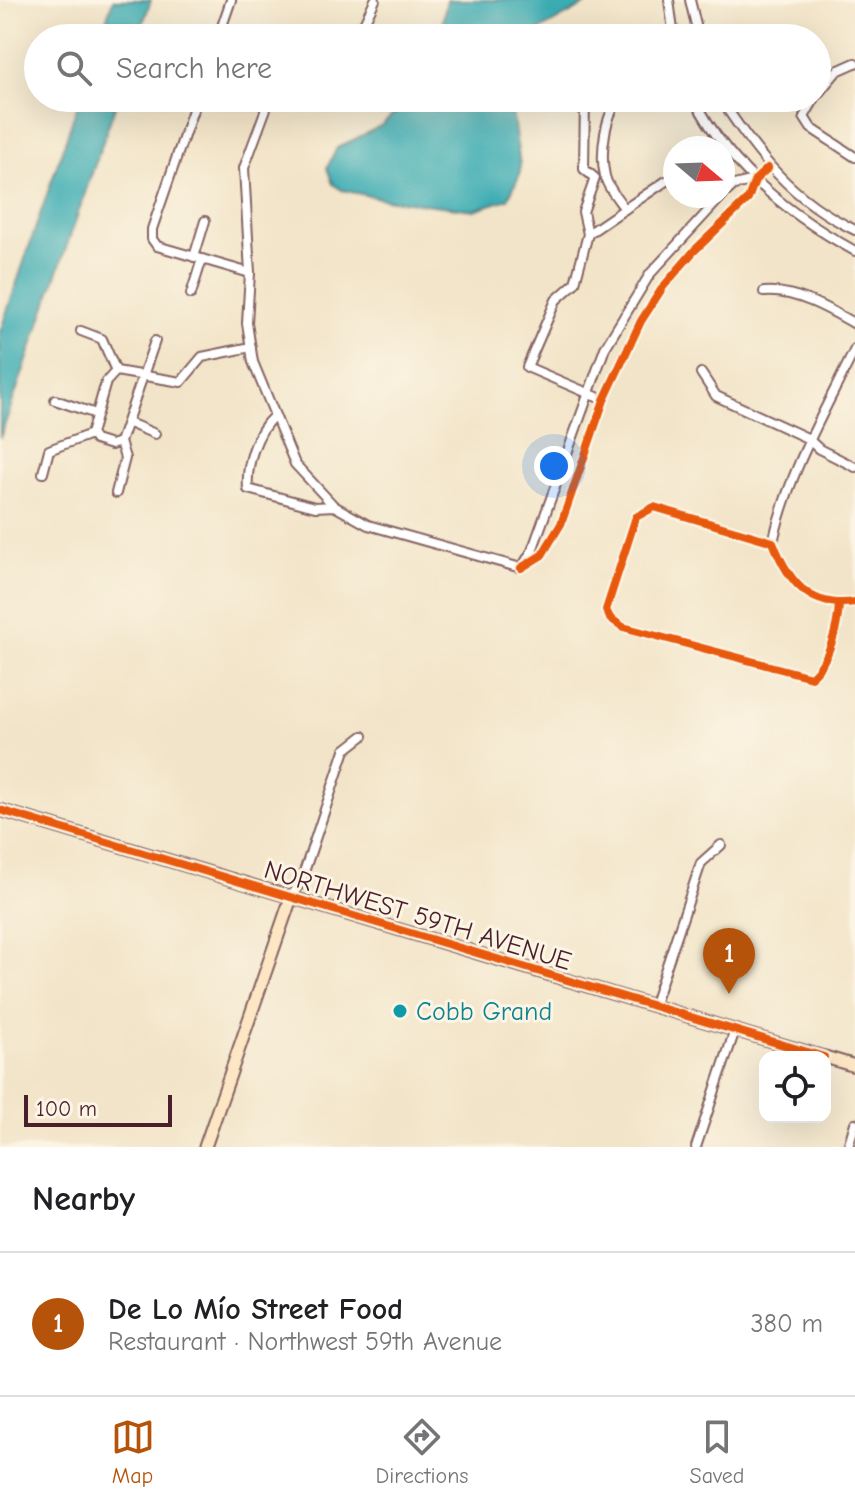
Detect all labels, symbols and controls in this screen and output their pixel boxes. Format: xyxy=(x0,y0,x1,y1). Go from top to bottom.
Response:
search box xyxy=(24,24,831,112)
icon: search xyxy=(52,46,96,90)
text: Search here xyxy=(116,51,272,86)
north arrow xyxy=(663,136,735,208)
your location xyxy=(534,446,574,486)
street label: NORTHWEST 59TH AVENUE xyxy=(260,855,575,977)
pin: 1 xyxy=(703,928,755,994)
place label: Cobb Grand xyxy=(416,997,552,1027)
marker: Cobb Grand xyxy=(391,1002,409,1020)
map controls xyxy=(759,1051,831,1123)
button: locate xyxy=(759,1051,831,1123)
scale bar xyxy=(24,1091,172,1127)
text: 100 m xyxy=(36,1096,97,1122)
text: Nearby xyxy=(32,1179,135,1219)
text: De Lo Mío Street Food xyxy=(108,1292,403,1327)
text: 1 xyxy=(53,1309,63,1339)
text: 380 m xyxy=(750,1309,823,1339)
text: Restaurant · Northwest 59th Avenue xyxy=(108,1327,502,1357)
tab: Map xyxy=(111,1415,155,1489)
tab: Directions xyxy=(376,1415,469,1489)
tab: Saved xyxy=(690,1415,744,1489)

